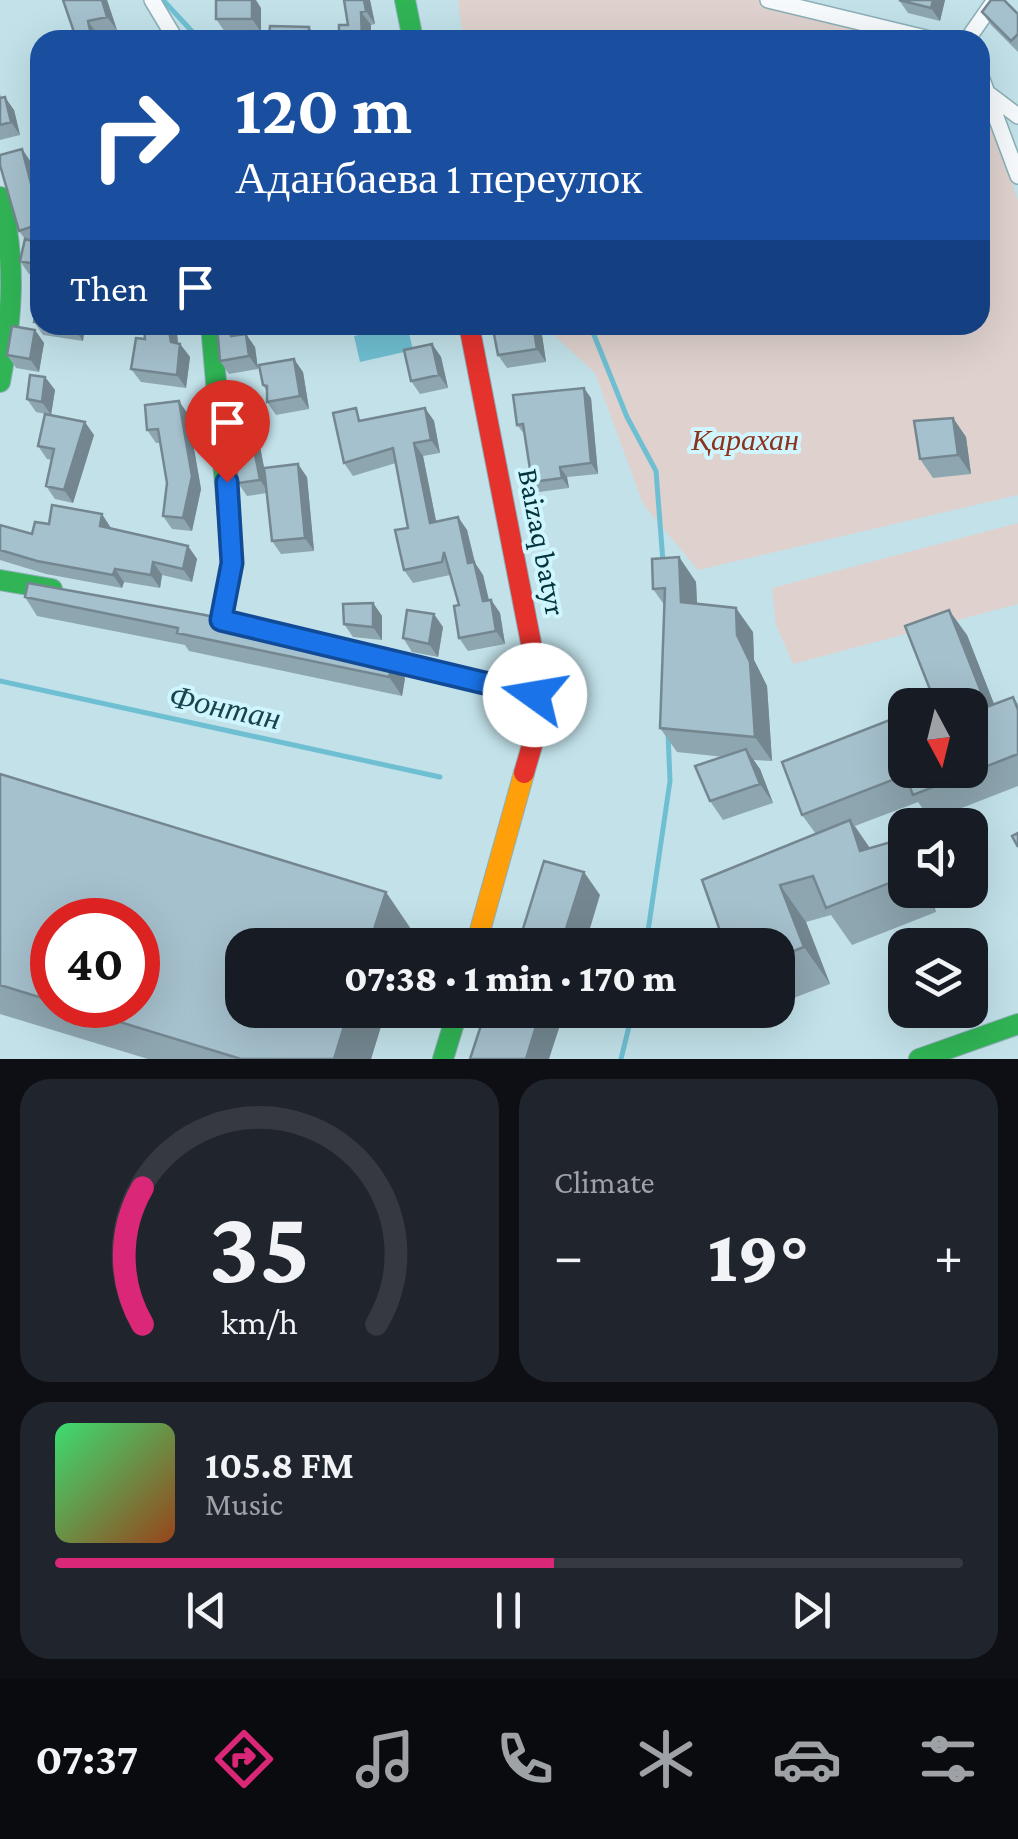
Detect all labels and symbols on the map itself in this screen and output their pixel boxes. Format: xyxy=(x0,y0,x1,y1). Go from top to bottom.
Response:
pin xyxy=(185,380,270,483)
park label: Қарахан xyxy=(690,423,799,456)
street label: Baizaq batyr xyxy=(511,465,573,619)
position arrow xyxy=(483,643,587,747)
water label: Фонтан xyxy=(166,678,284,736)
north arrow xyxy=(888,688,988,788)
speed limit sign: 40 xyxy=(30,898,160,1028)

